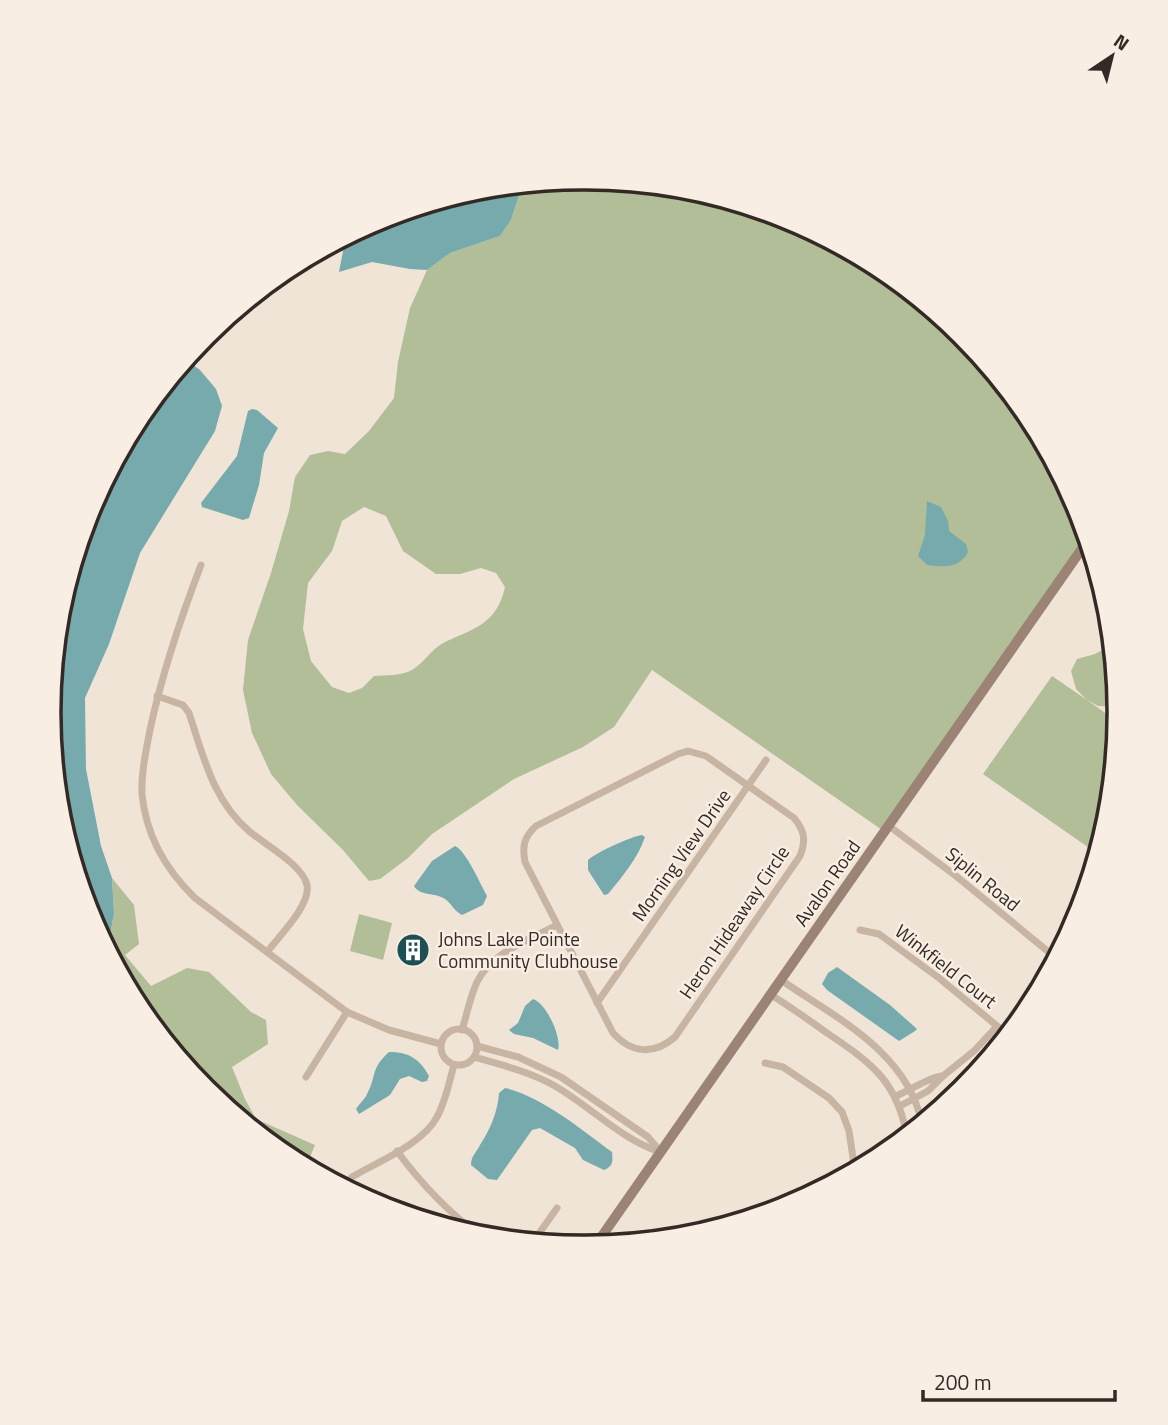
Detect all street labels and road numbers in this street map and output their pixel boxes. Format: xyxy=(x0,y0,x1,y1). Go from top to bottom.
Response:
street label: Morning View Drive xyxy=(624,783,737,927)
street label: Avalon Road xyxy=(786,834,867,932)
street label: Heron Hideaway Circle xyxy=(671,839,796,1004)
street label: Siplin Road xyxy=(940,839,1027,918)
street label: Winkfield Court xyxy=(889,916,1004,1015)

